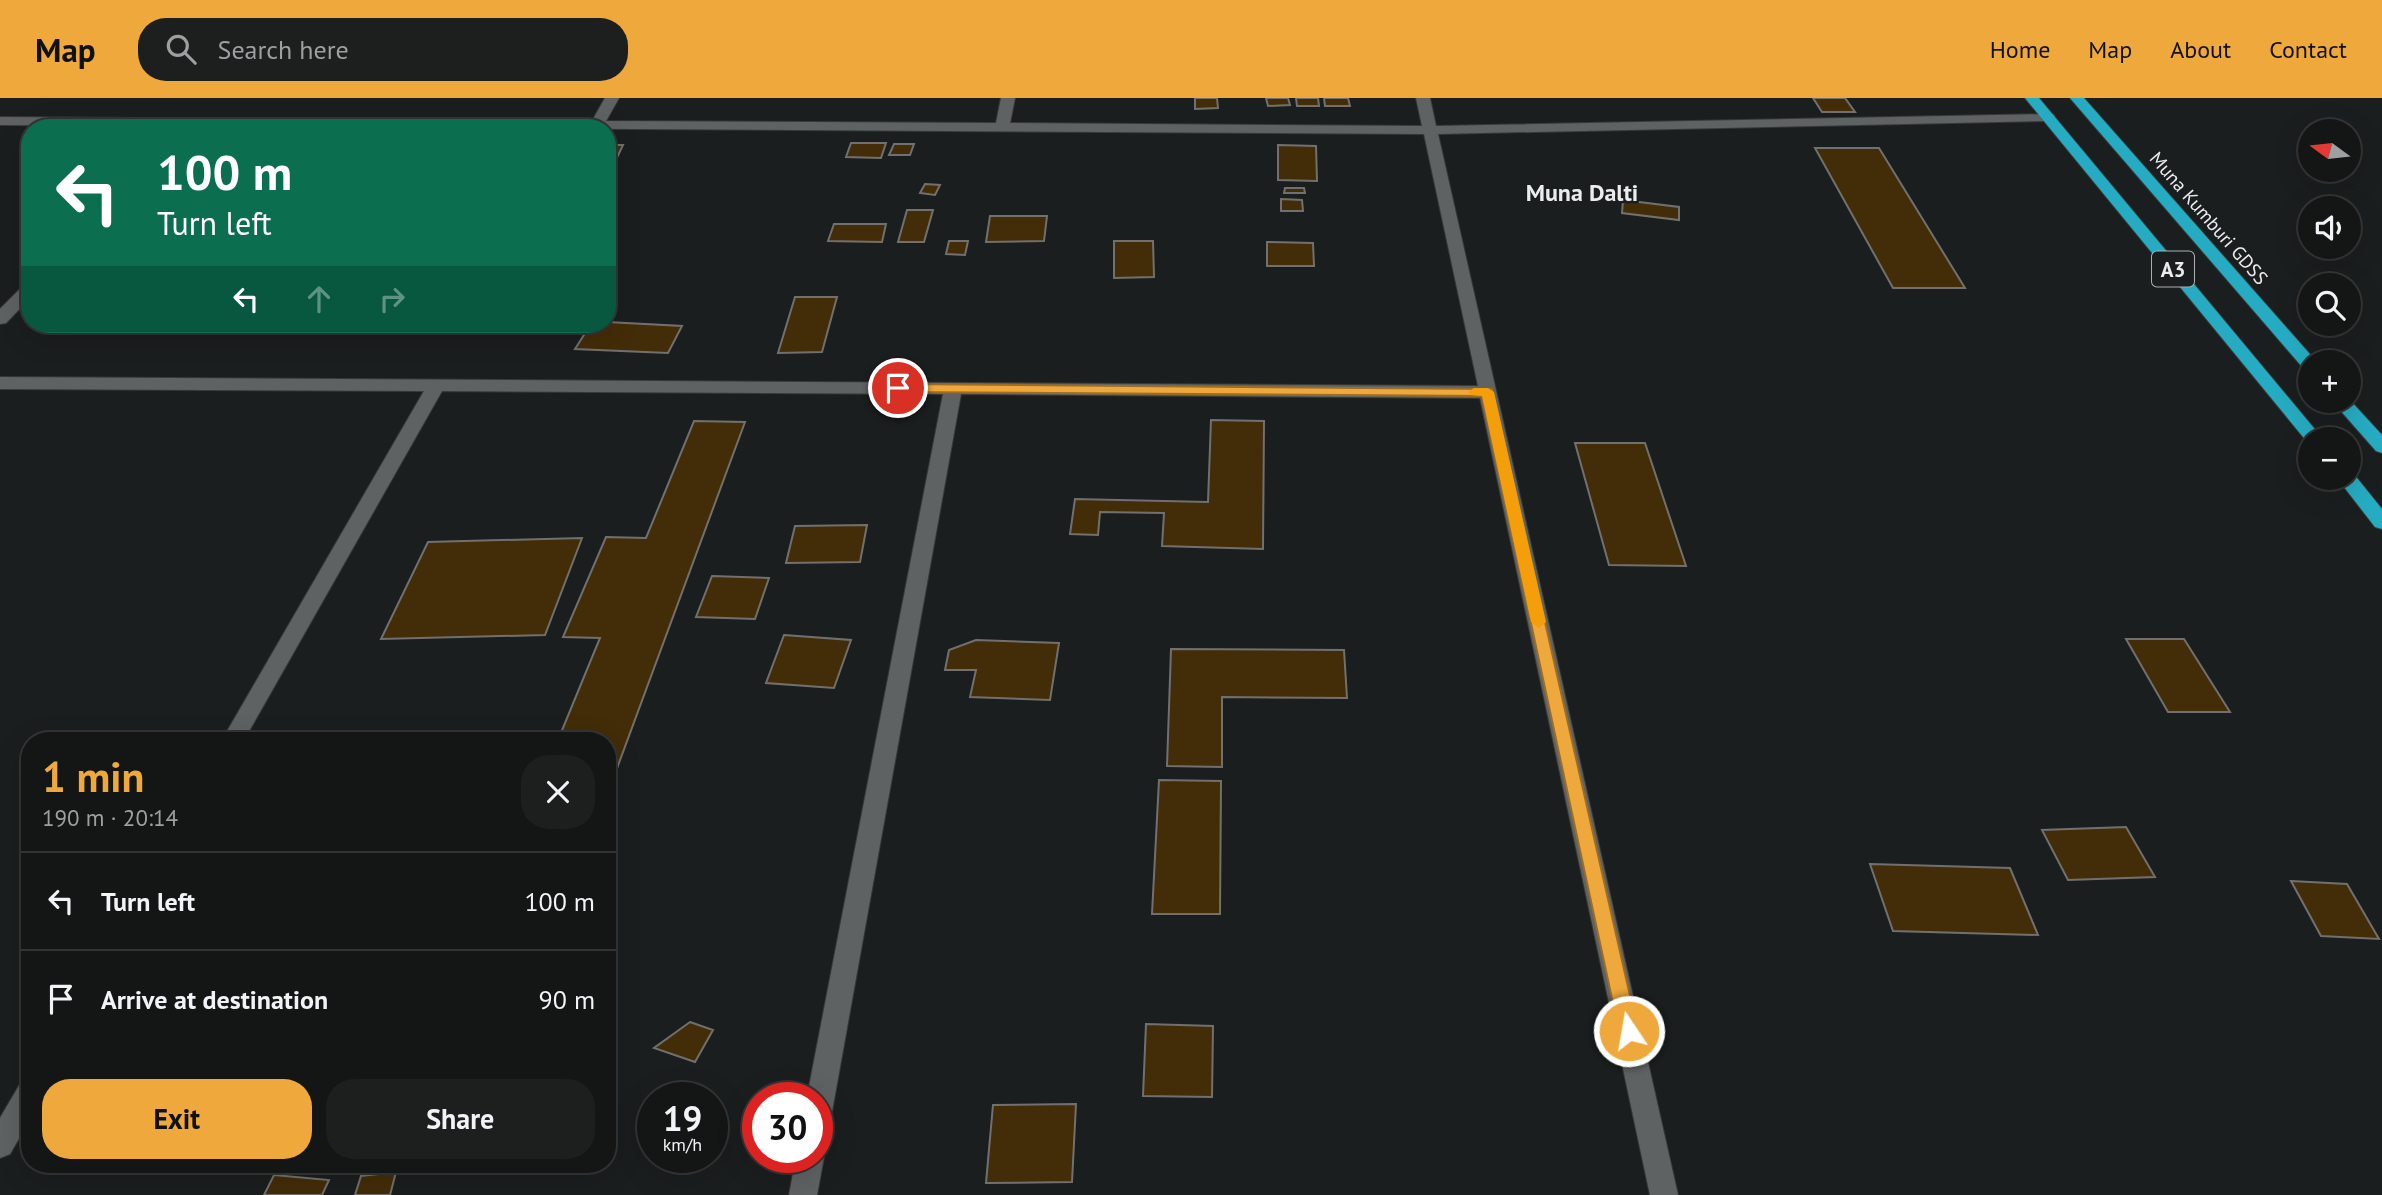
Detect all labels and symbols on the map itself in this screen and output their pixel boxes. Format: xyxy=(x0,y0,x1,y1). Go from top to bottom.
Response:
north arrow xyxy=(2298,119,2361,182)
street label: Muna Kumburi GDSS xyxy=(2145,147,2273,289)
district label: Muna Dalti xyxy=(1526,177,1638,208)
road number: A3 xyxy=(2152,252,2194,286)
pin xyxy=(868,358,928,418)
position arrow xyxy=(1592,994,1666,1068)
speed limit sign: 30 xyxy=(742,1082,833,1173)

